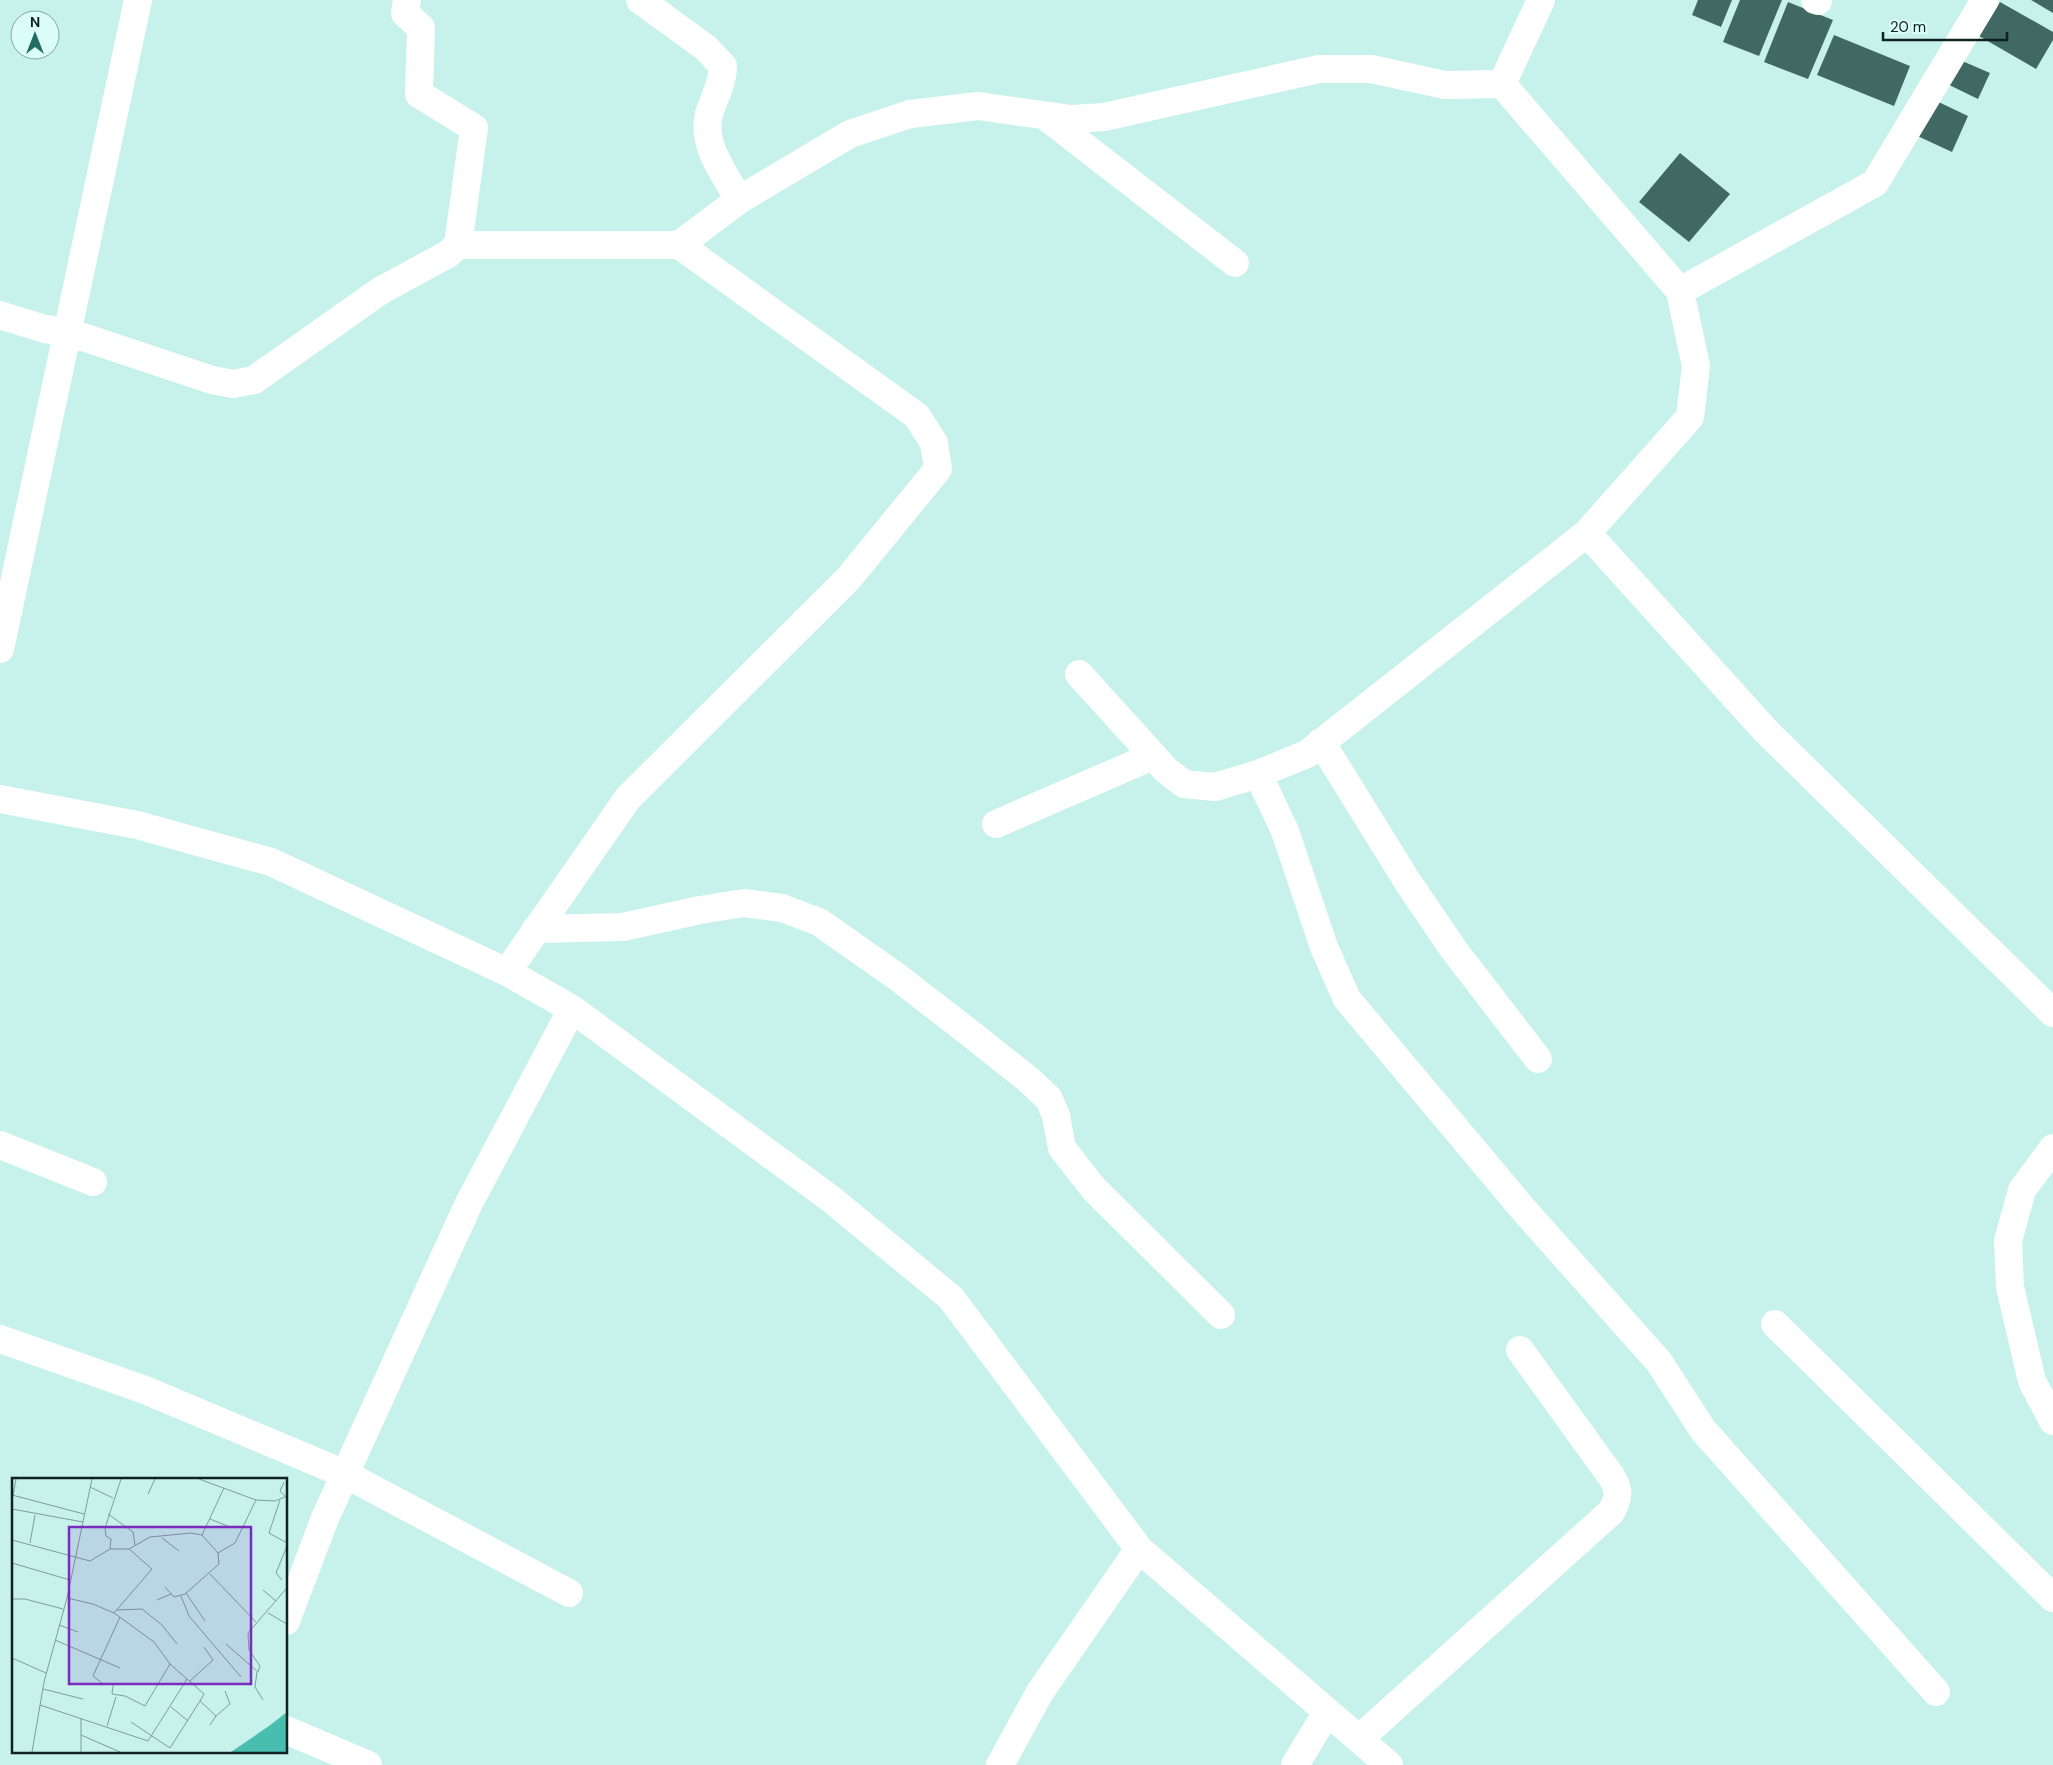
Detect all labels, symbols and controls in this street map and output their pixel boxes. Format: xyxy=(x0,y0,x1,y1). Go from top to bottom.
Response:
north arrow xyxy=(10,10,60,60)
scale bar xyxy=(1883,10,2007,42)
text: N xyxy=(30,13,40,31)
text: 20 m xyxy=(1890,17,1926,37)
inset map xyxy=(12,1478,288,1752)

